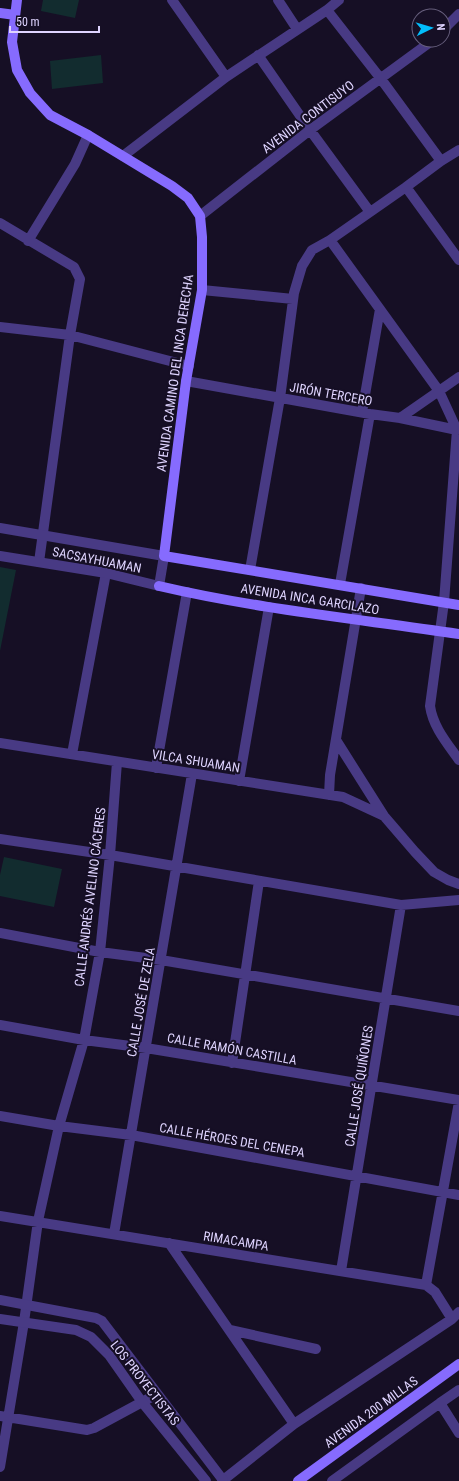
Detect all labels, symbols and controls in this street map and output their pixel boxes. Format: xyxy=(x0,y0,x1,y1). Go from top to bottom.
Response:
scale bar xyxy=(10,8,99,34)
north arrow xyxy=(411,8,451,48)
text: 50 m xyxy=(16,15,40,29)
text: N xyxy=(434,23,447,31)
street label: AVENIDA CONTISUYO xyxy=(259,77,357,156)
street label: AVENIDA CAMINO DEL INCA DERECHA xyxy=(154,273,196,473)
street label: JIRÓN TERCERO xyxy=(288,379,374,409)
street label: SACSAYHUAMAN xyxy=(51,544,143,576)
street label: AVENIDA INCA GARCILAZO xyxy=(240,581,380,617)
street label: VILCA SHUAMAN xyxy=(151,747,241,775)
street label: CALLE ANDRÉS AVELINO CÁCERES xyxy=(72,806,108,987)
street label: CALLE JOSÉ DE ZELA xyxy=(124,946,158,1058)
street label: CALLE JOSÉ QUIÑONES xyxy=(341,1024,376,1148)
street label: CALLE RAMÓN CASTILLA xyxy=(166,1030,298,1068)
street label: CALLE HÉROES DEL CENEPA xyxy=(158,1120,306,1160)
street label: RIMACAMPA xyxy=(202,1228,270,1254)
street label: LOS PROYECTISTAS xyxy=(107,1338,183,1428)
street label: AVENIDA 200 MILLAS xyxy=(321,1373,421,1451)

